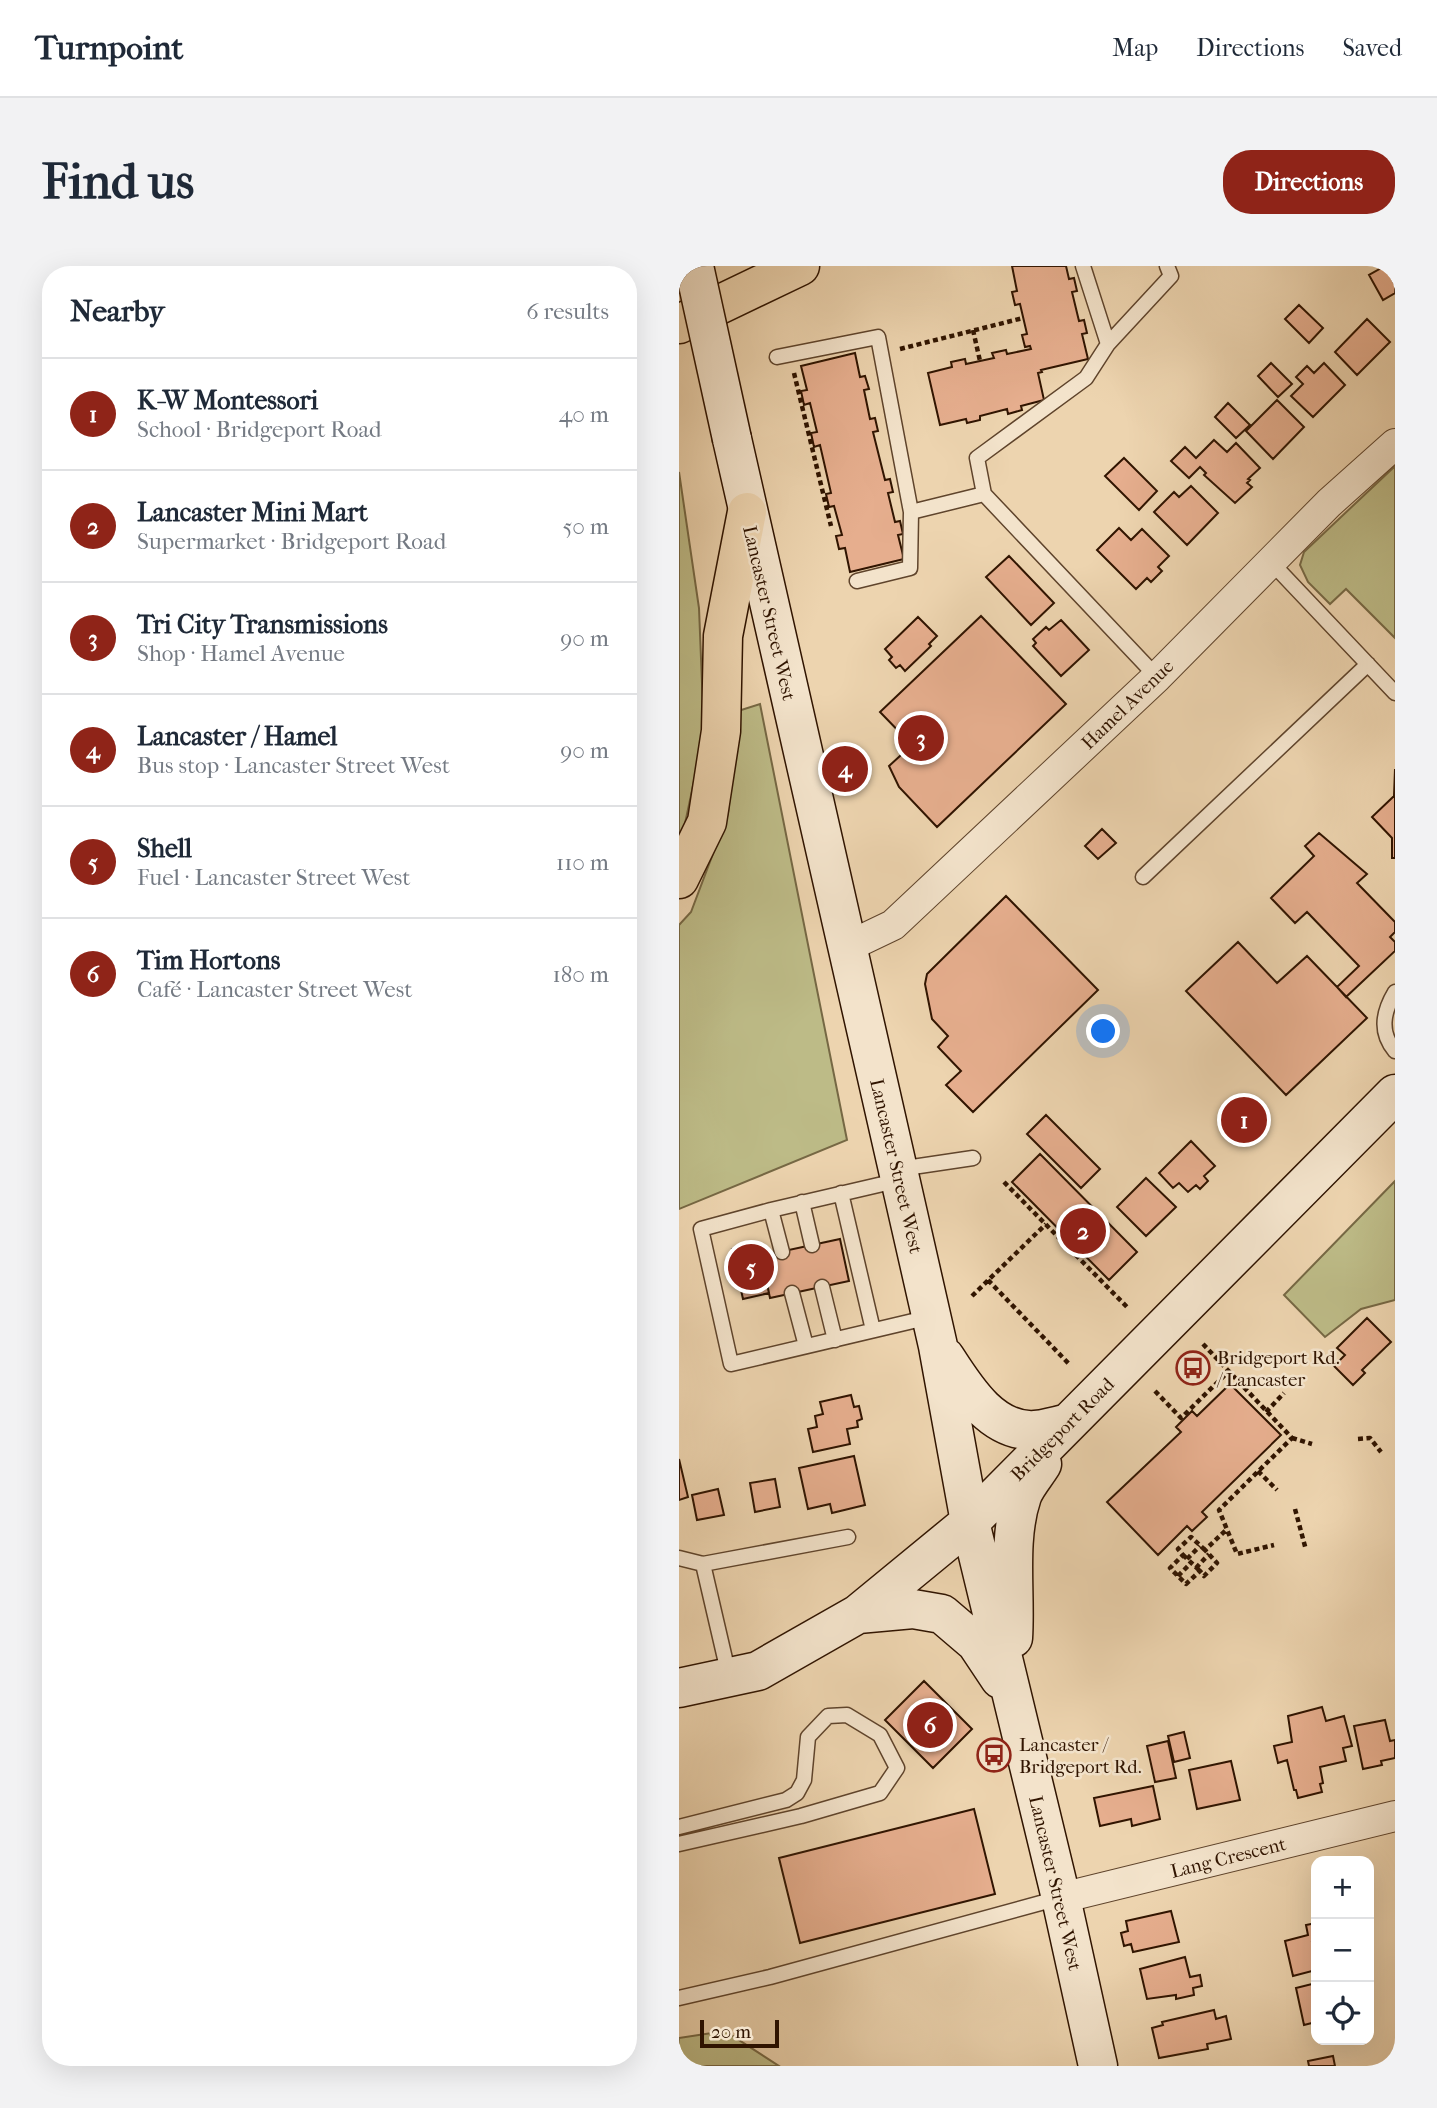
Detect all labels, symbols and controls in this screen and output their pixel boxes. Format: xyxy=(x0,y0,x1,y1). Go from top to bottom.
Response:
text: Turnpoint xyxy=(35,29,183,68)
text: Map xyxy=(1112,34,1158,62)
text: Directions xyxy=(1196,34,1304,62)
text: Saved xyxy=(1342,34,1402,62)
button: Directions xyxy=(1223,150,1395,214)
text: Find us xyxy=(42,153,194,211)
text: Nearby xyxy=(70,294,165,329)
text: 6 results xyxy=(526,298,609,325)
text: K-W Montessori xyxy=(137,385,318,416)
text: 1 xyxy=(89,401,97,428)
text: 40 m xyxy=(559,401,609,428)
text: School · Bridgeport Road xyxy=(137,416,382,443)
text: Lancaster Mini Mart xyxy=(137,497,368,528)
text: 2 xyxy=(87,513,99,540)
text: 50 m xyxy=(562,513,609,540)
street label: Lancaster Street West xyxy=(738,524,800,703)
text: Supermarket · Bridgeport Road xyxy=(137,528,446,555)
text: Tri City Transmissions xyxy=(137,609,388,640)
text: 3 xyxy=(88,625,98,652)
text: 90 m xyxy=(560,625,609,652)
text: Shop · Hamel Avenue xyxy=(137,640,345,667)
street label: Hamel Avenue xyxy=(1077,655,1178,754)
pin: 3 xyxy=(898,712,944,764)
text: Lancaster / Hamel xyxy=(137,721,338,752)
text: 4 xyxy=(86,737,100,764)
text: 90 m xyxy=(560,737,609,764)
pin: 4 xyxy=(822,743,868,795)
text: Bus stop · Lancaster Street West xyxy=(137,752,450,779)
text: Shell xyxy=(137,833,192,864)
text: 5 xyxy=(88,849,98,876)
text: 110 m xyxy=(556,849,609,876)
text: Fuel · Lancaster Street West xyxy=(137,864,411,891)
text: Tim Hortons xyxy=(137,945,280,976)
text: 6 xyxy=(87,961,99,988)
text: 180 m xyxy=(552,961,609,988)
text: Café · Lancaster Street West xyxy=(137,976,412,1003)
your location xyxy=(1086,1014,1120,1048)
street label: Lancaster Street West xyxy=(865,1077,927,1256)
pin: 1 xyxy=(1221,1094,1267,1146)
pin: 2 xyxy=(1060,1205,1106,1257)
pin: 5 xyxy=(728,1241,774,1293)
place label: Bridgeport Rd. / Lancaster xyxy=(1216,1347,1340,1391)
bus stop icon: Bridgeport Rd. / Lancaster xyxy=(1174,1349,1212,1387)
street label: Bridgeport Road xyxy=(1007,1373,1119,1486)
pin: 6 xyxy=(907,1699,953,1751)
place label: Lancaster / Bridgeport Rd. xyxy=(1019,1734,1142,1778)
bus stop icon: Lancaster / Bridgeport Rd. xyxy=(975,1736,1013,1774)
street label: Lancaster Street West xyxy=(1024,1794,1086,1973)
street label: Lang Crescent xyxy=(1168,1833,1288,1883)
map controls xyxy=(1311,1856,1374,2045)
button: + xyxy=(1311,1856,1374,1919)
button: − xyxy=(1311,1919,1374,1982)
button: locate xyxy=(1311,1982,1374,2045)
scale bar xyxy=(700,2017,779,2049)
text: 20 m xyxy=(711,2021,751,2043)

